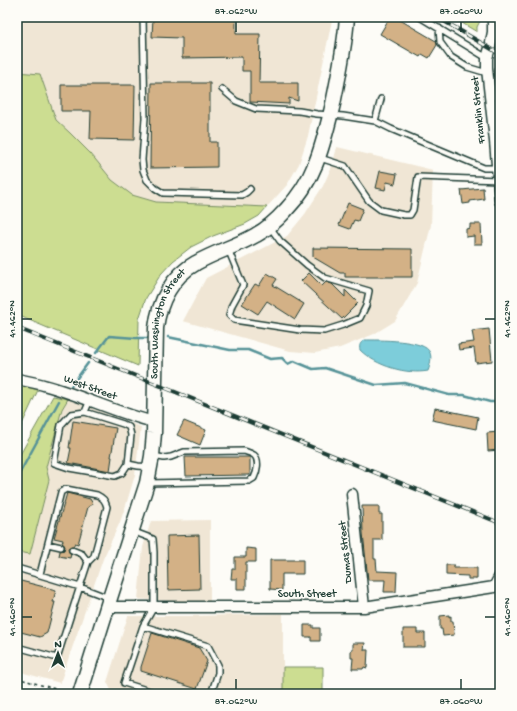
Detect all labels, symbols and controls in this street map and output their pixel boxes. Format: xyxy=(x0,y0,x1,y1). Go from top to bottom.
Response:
text: 87.062°W xyxy=(215,6,258,18)
text: 87.060°W xyxy=(439,6,483,18)
street label: Franklin Street xyxy=(469,74,489,145)
street label: South Washington Street xyxy=(149,266,189,379)
text: 41.462°N xyxy=(7,300,19,338)
text: 41.462°N xyxy=(502,300,514,338)
street label: West Street xyxy=(62,373,120,404)
street label: Dumas Street xyxy=(337,519,355,585)
street label: South Street xyxy=(278,589,338,601)
text: 41.460°N xyxy=(7,597,19,636)
text: 41.460°N xyxy=(502,597,514,636)
north arrow xyxy=(38,633,78,673)
text: N xyxy=(54,639,62,651)
text: 87.062°W xyxy=(215,696,258,708)
text: 87.060°W xyxy=(439,696,483,708)

